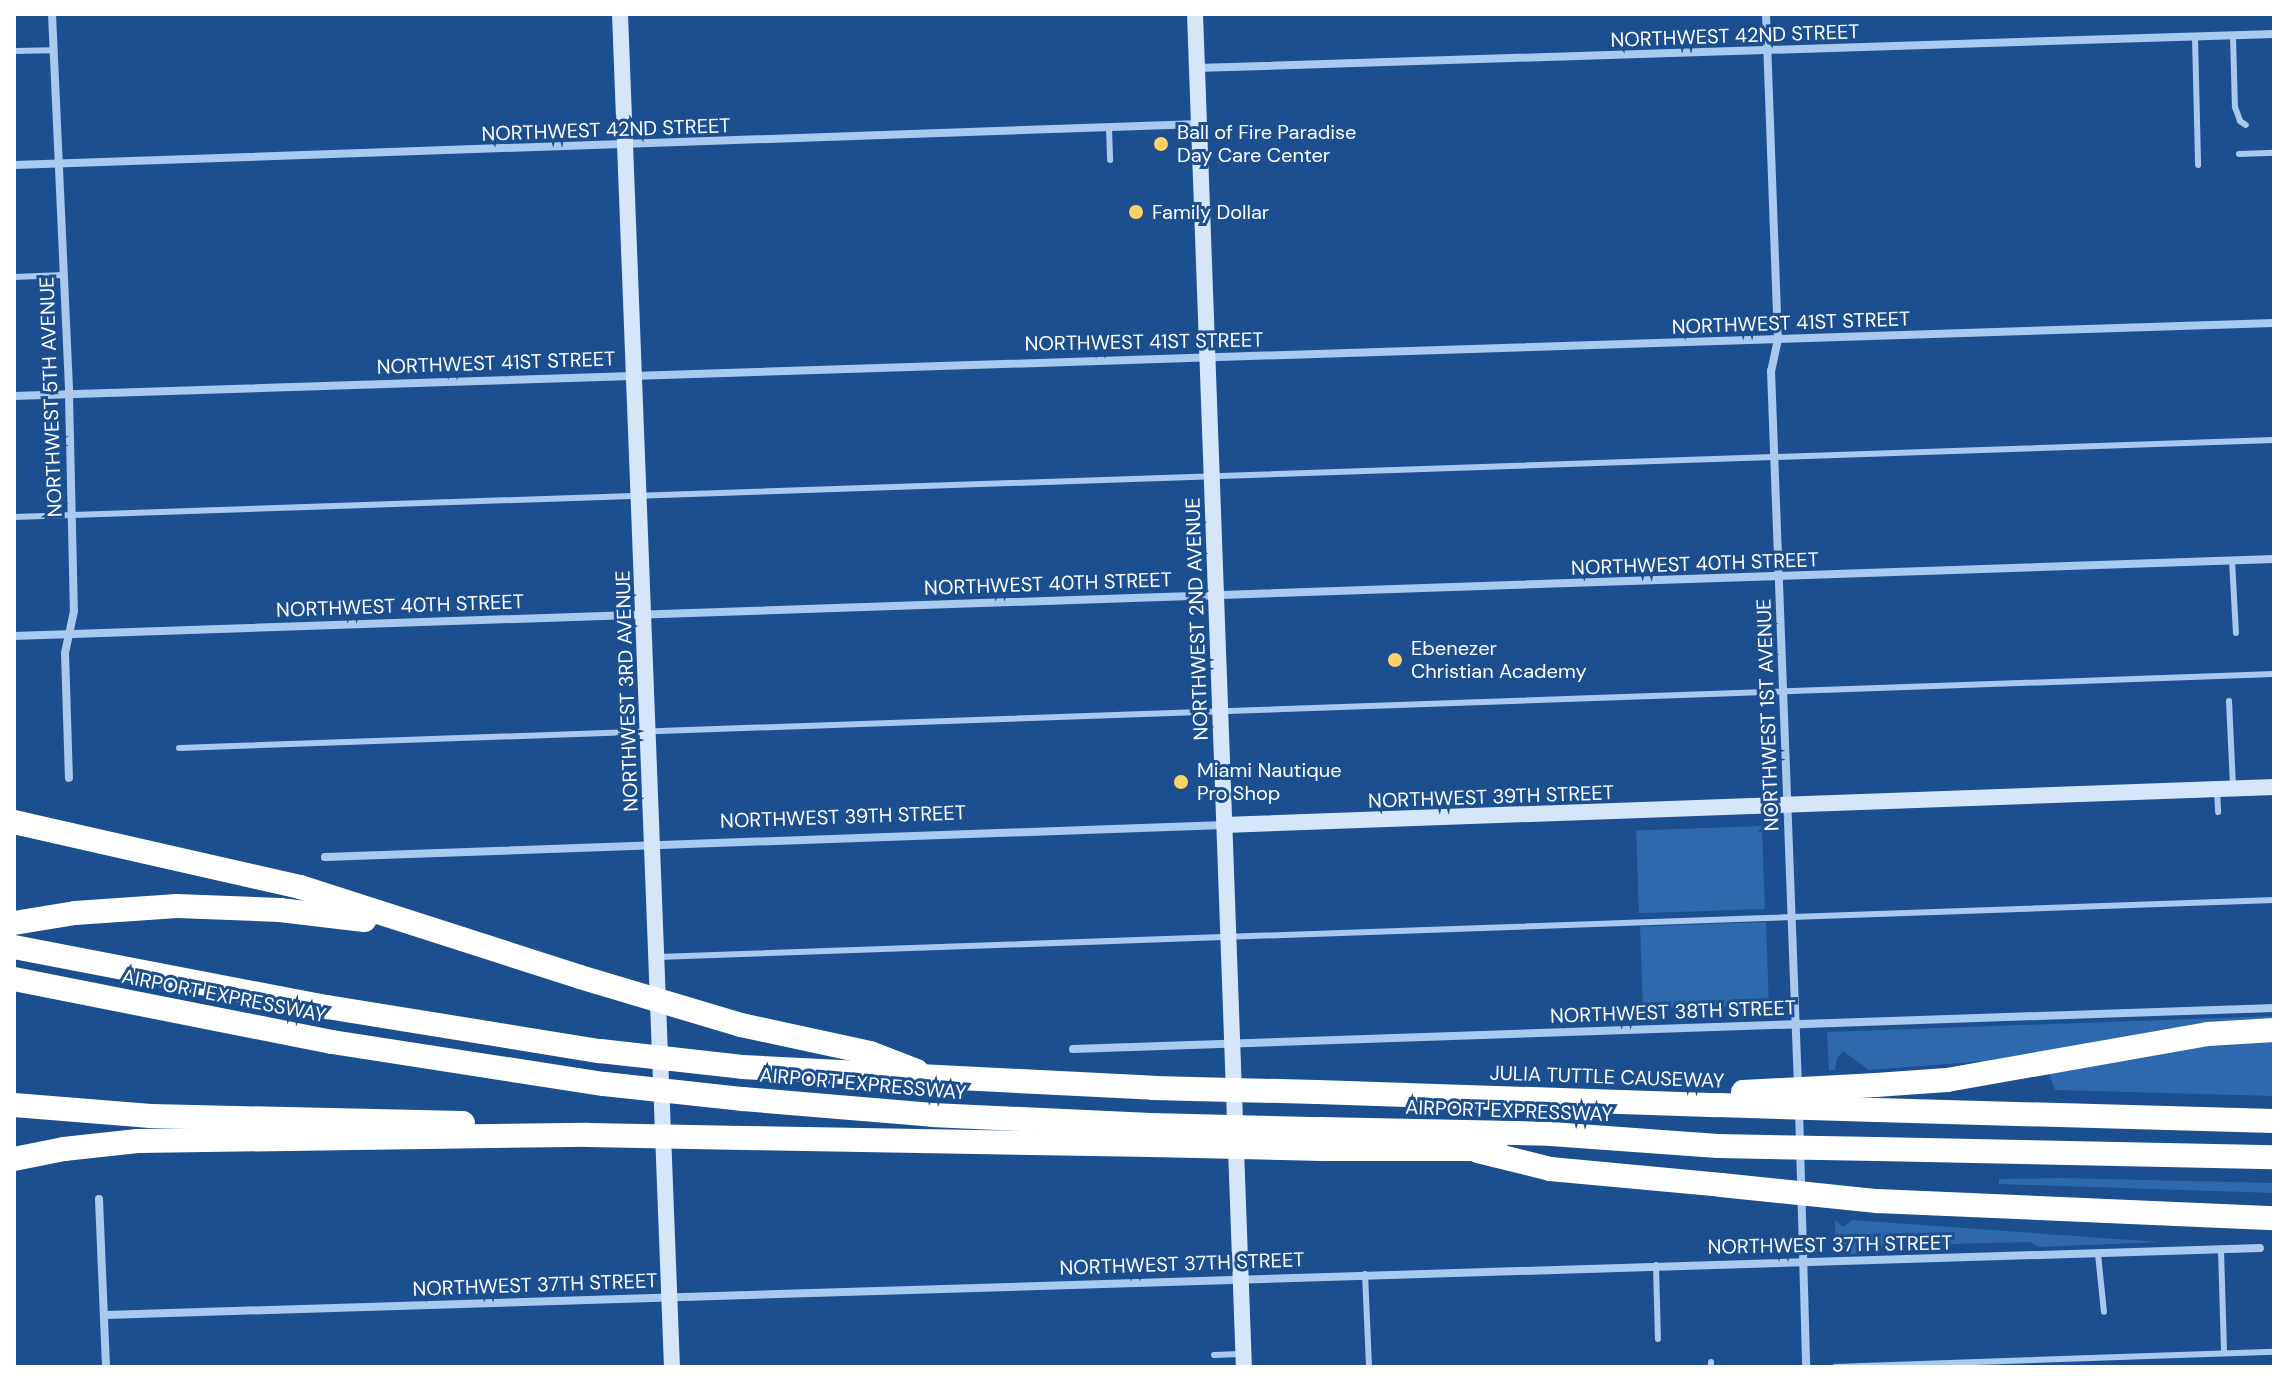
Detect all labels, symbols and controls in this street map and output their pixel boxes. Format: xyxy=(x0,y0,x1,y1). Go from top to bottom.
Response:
street label: NORTHWEST 42ND STREET xyxy=(1610,20,1860,52)
street label: NORTHWEST 42ND STREET xyxy=(481,114,731,146)
place label: Ball of Fire Paradise Day Care Center xyxy=(1177,120,1356,167)
marker: Ball of Fire Paradise Day Care Center xyxy=(1152,135,1170,153)
place label: Family Dollar xyxy=(1152,200,1269,224)
marker: Family Dollar xyxy=(1127,203,1145,221)
street label: NORTHWEST 5TH AVENUE xyxy=(35,276,67,518)
street label: NORTHWEST 41ST STREET xyxy=(1671,307,1911,339)
street label: NORTHWEST 41ST STREET xyxy=(1024,328,1264,356)
street label: NORTHWEST 41ST STREET xyxy=(376,347,616,379)
street label: NORTHWEST 2ND AVENUE xyxy=(1181,497,1213,741)
street label: NORTHWEST 40TH STREET xyxy=(1571,548,1819,580)
street label: NORTHWEST 40TH STREET xyxy=(924,568,1172,600)
street label: NORTHWEST 3RD AVENUE xyxy=(611,570,643,812)
street label: NORTHWEST 40TH STREET xyxy=(276,590,524,622)
street label: NORTHWEST 1ST AVENUE xyxy=(1752,598,1784,832)
place label: Ebenezer Christian Academy xyxy=(1411,636,1587,683)
marker: Ebenezer Christian Academy xyxy=(1386,651,1404,669)
place label: Miami Nautique Pro Shop xyxy=(1197,758,1342,805)
marker: Miami Nautique Pro Shop xyxy=(1172,773,1190,791)
street label: NORTHWEST 39TH STREET xyxy=(1368,781,1614,813)
street label: NORTHWEST 39TH STREET xyxy=(720,801,966,833)
street label: AIRPORT EXPRESSWAY xyxy=(120,964,328,1028)
street label: NORTHWEST 38TH STREET xyxy=(1550,996,1796,1028)
street label: JULIA TUTTLE CAUSEWAY xyxy=(1489,1061,1725,1093)
street label: AIRPORT EXPRESSWAY xyxy=(758,1063,968,1105)
street label: AIRPORT EXPRESSWAY xyxy=(1405,1095,1613,1127)
street label: NORTHWEST 37TH STREET xyxy=(1707,1231,1953,1259)
street label: NORTHWEST 37TH STREET xyxy=(1059,1248,1305,1280)
street label: NORTHWEST 37TH STREET xyxy=(412,1269,658,1301)

